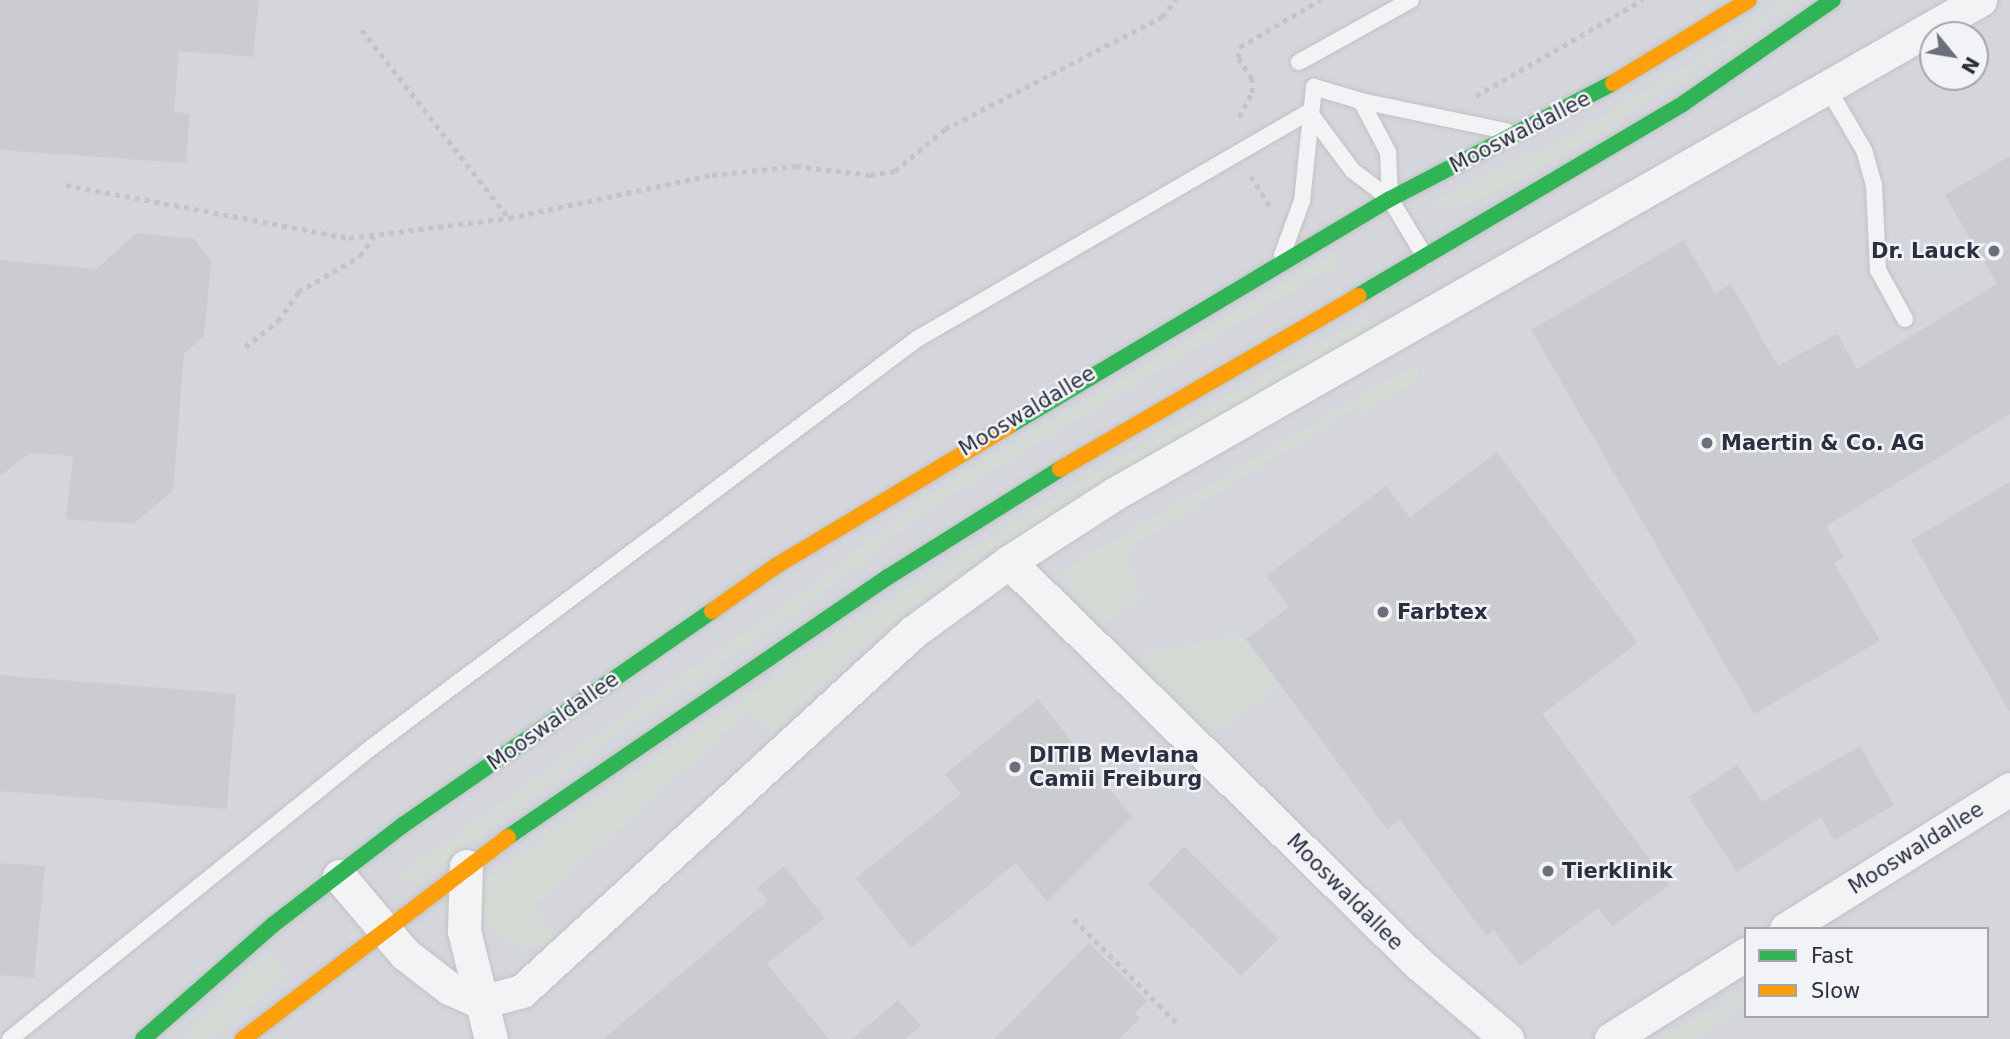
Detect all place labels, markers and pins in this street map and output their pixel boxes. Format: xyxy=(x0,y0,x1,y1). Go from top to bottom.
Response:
place label: Dr. Lauck xyxy=(1871,238,1980,264)
marker: Dr. Lauck xyxy=(1986,243,2002,259)
place label: Maertin & Co. AG xyxy=(1721,430,1924,456)
marker: Maertin & Co. AG xyxy=(1699,435,1715,451)
place label: Farbtex xyxy=(1397,599,1488,625)
marker: Farbtex xyxy=(1375,604,1391,620)
place label: DITIB Mevlana Camii Freiburg xyxy=(1029,742,1202,792)
marker: DITIB Mevlana Camii Freiburg xyxy=(1007,759,1023,775)
place label: Tierklinik xyxy=(1562,858,1673,884)
marker: Tierklinik xyxy=(1540,863,1556,879)

